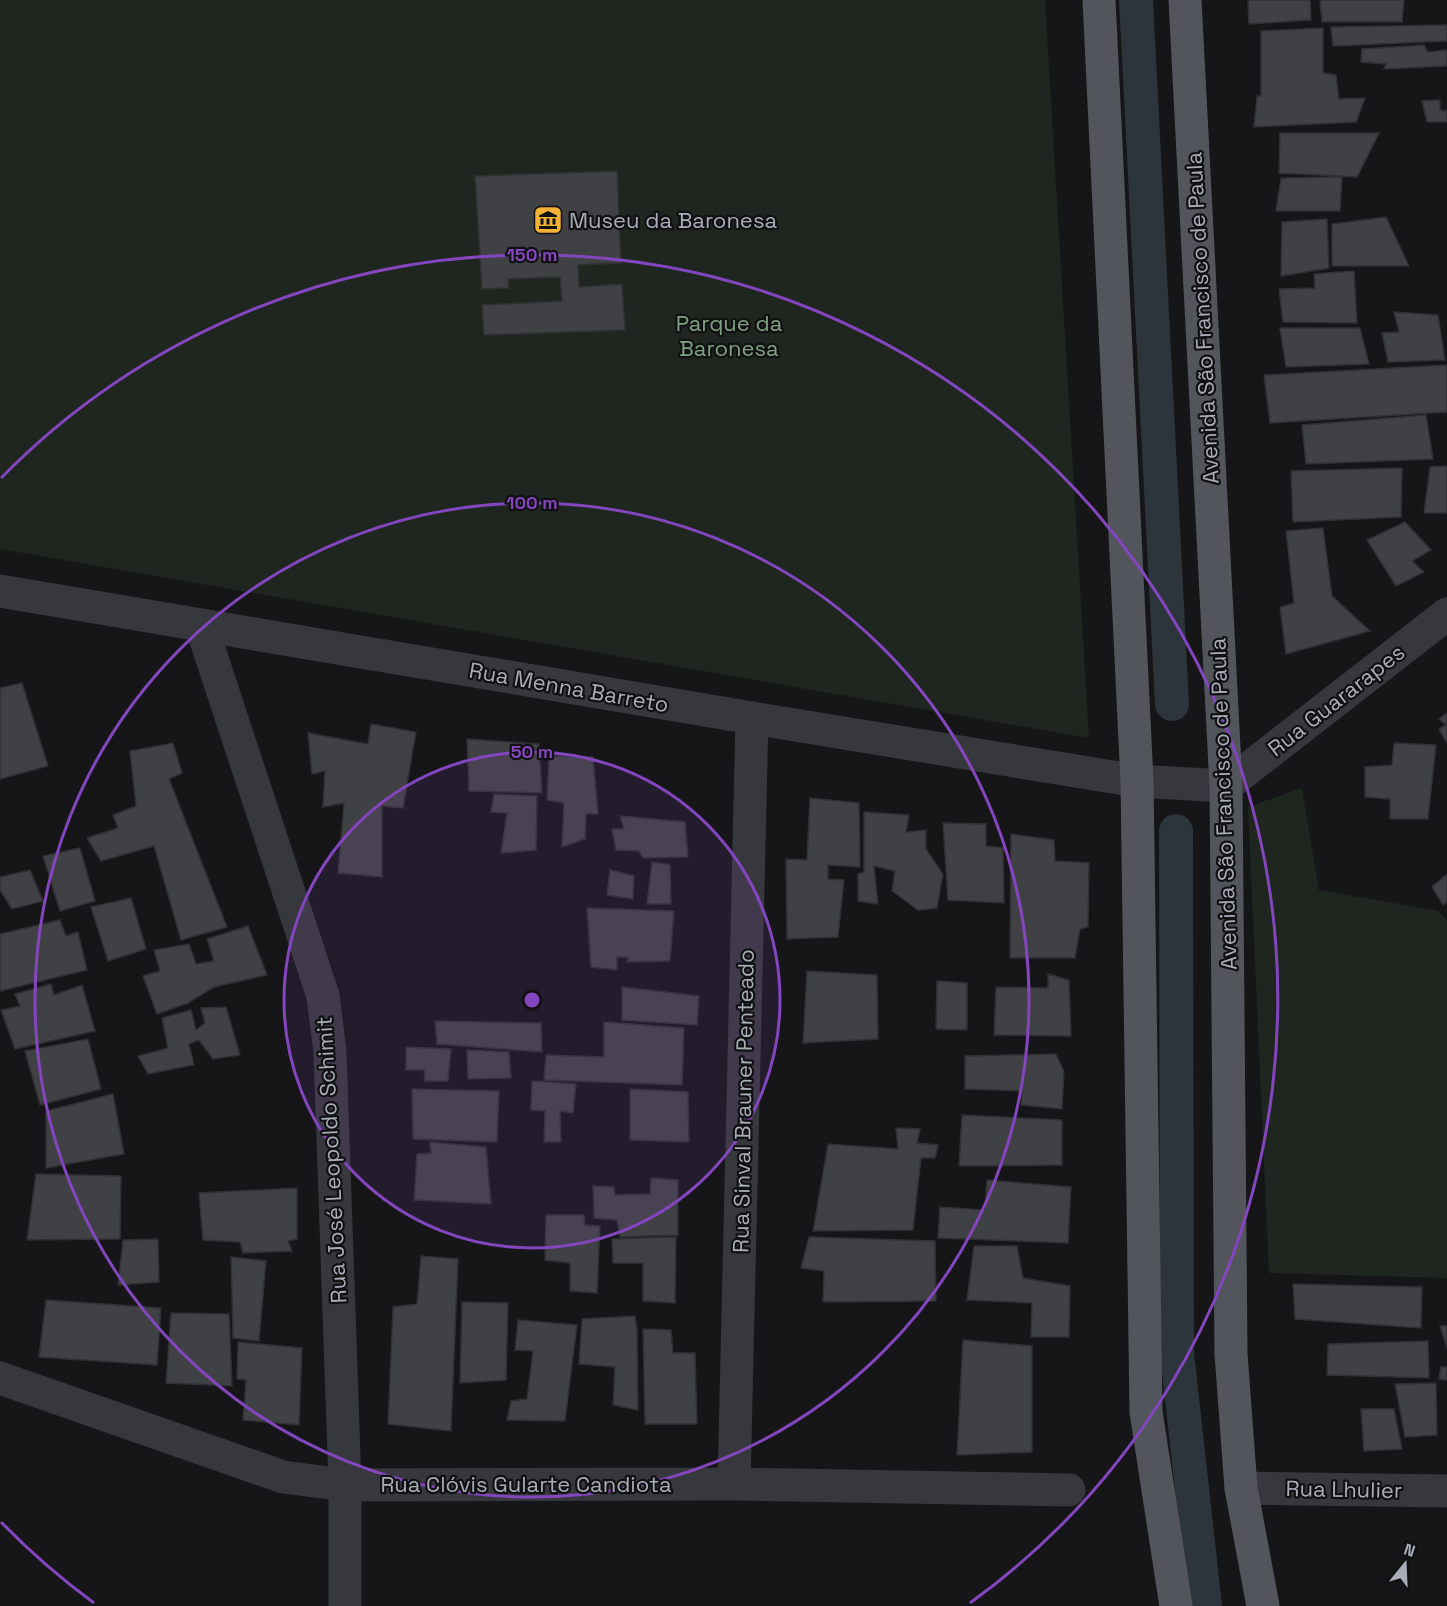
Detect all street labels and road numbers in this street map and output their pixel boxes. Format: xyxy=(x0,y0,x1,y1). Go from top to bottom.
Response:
street label: Avenida São Francisco de Paula xyxy=(1179,151,1225,485)
street label: Avenida São Francisco de Paula xyxy=(1203,637,1243,971)
street label: Rua Guararapes xyxy=(1262,638,1410,762)
street label: Rua Menna Barreto xyxy=(467,656,671,718)
street label: Rua Sinval Brauner Penteado xyxy=(726,949,760,1253)
street label: Rua José Leopoldo Schimit xyxy=(310,1016,352,1304)
street label: Rua Clóvis Gularte Candiota xyxy=(380,1470,672,1498)
street label: Rua Lhulier xyxy=(1285,1474,1403,1504)

